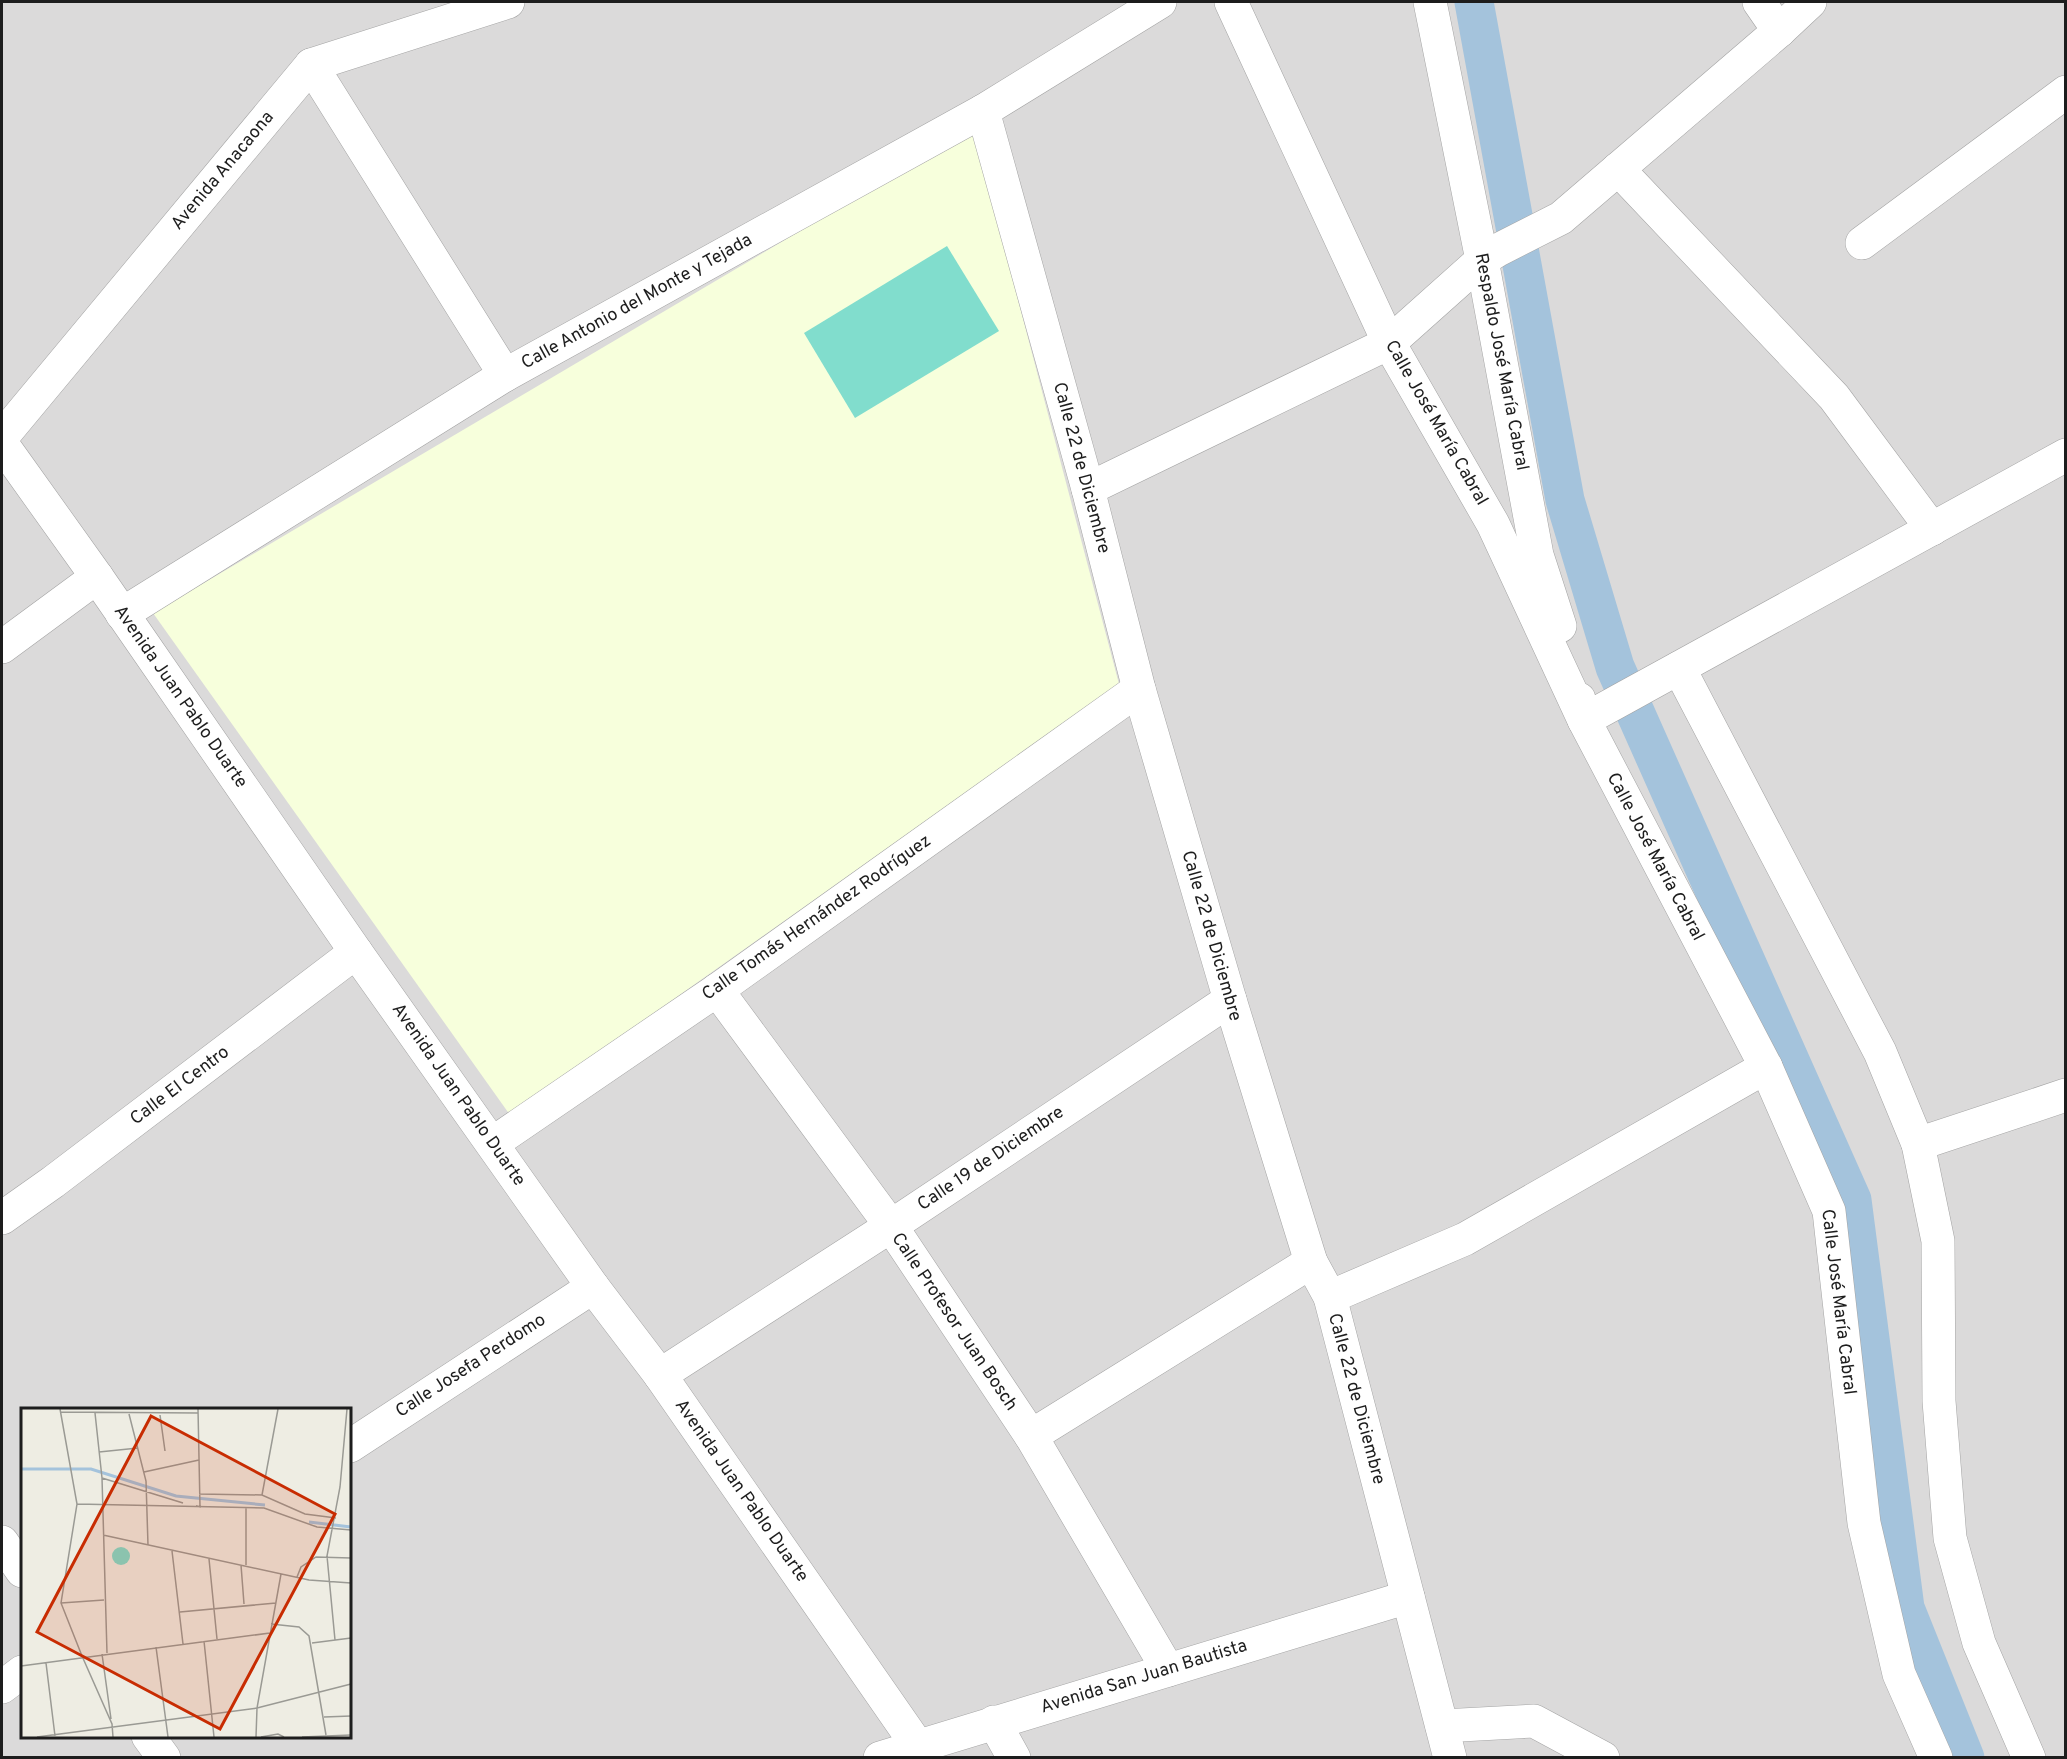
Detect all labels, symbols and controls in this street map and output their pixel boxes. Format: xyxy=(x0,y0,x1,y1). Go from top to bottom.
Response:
street label: Avenida Anacaona xyxy=(166,107,280,235)
street label: Calle Antonio del Monte y Tejada xyxy=(518,229,756,375)
street label: Respaldo José María Cabral xyxy=(1469,251,1533,473)
street label: Calle José María Cabral xyxy=(1379,336,1493,510)
street label: Calle 22 de Diciembre xyxy=(1047,380,1115,556)
street label: Avenida Juan Pablo Duarte xyxy=(108,601,252,793)
street label: Calle José María Cabral xyxy=(1601,769,1709,945)
street label: Calle Tomás Hernández Rodríguez xyxy=(698,830,936,1006)
street label: Calle 22 de Diciembre xyxy=(1176,848,1246,1024)
street label: Avenida Juan Pablo Duarte xyxy=(386,999,530,1191)
street label: Calle El Centro xyxy=(126,1041,234,1131)
street label: Calle 19 de Diciembre xyxy=(913,1101,1069,1217)
street label: Calle José María Cabral xyxy=(1815,1208,1861,1396)
street label: Calle Profesor Juan Bosch xyxy=(886,1228,1022,1416)
street label: Calle Josefa Perdomo xyxy=(391,1309,551,1423)
street label: Calle 22 de Diciembre xyxy=(1322,1311,1390,1487)
street label: Avenida Juan Pablo Duarte xyxy=(669,1395,813,1587)
inset map xyxy=(21,1408,351,1738)
street label: Avenida San Juan Bautista xyxy=(1038,1635,1250,1719)

